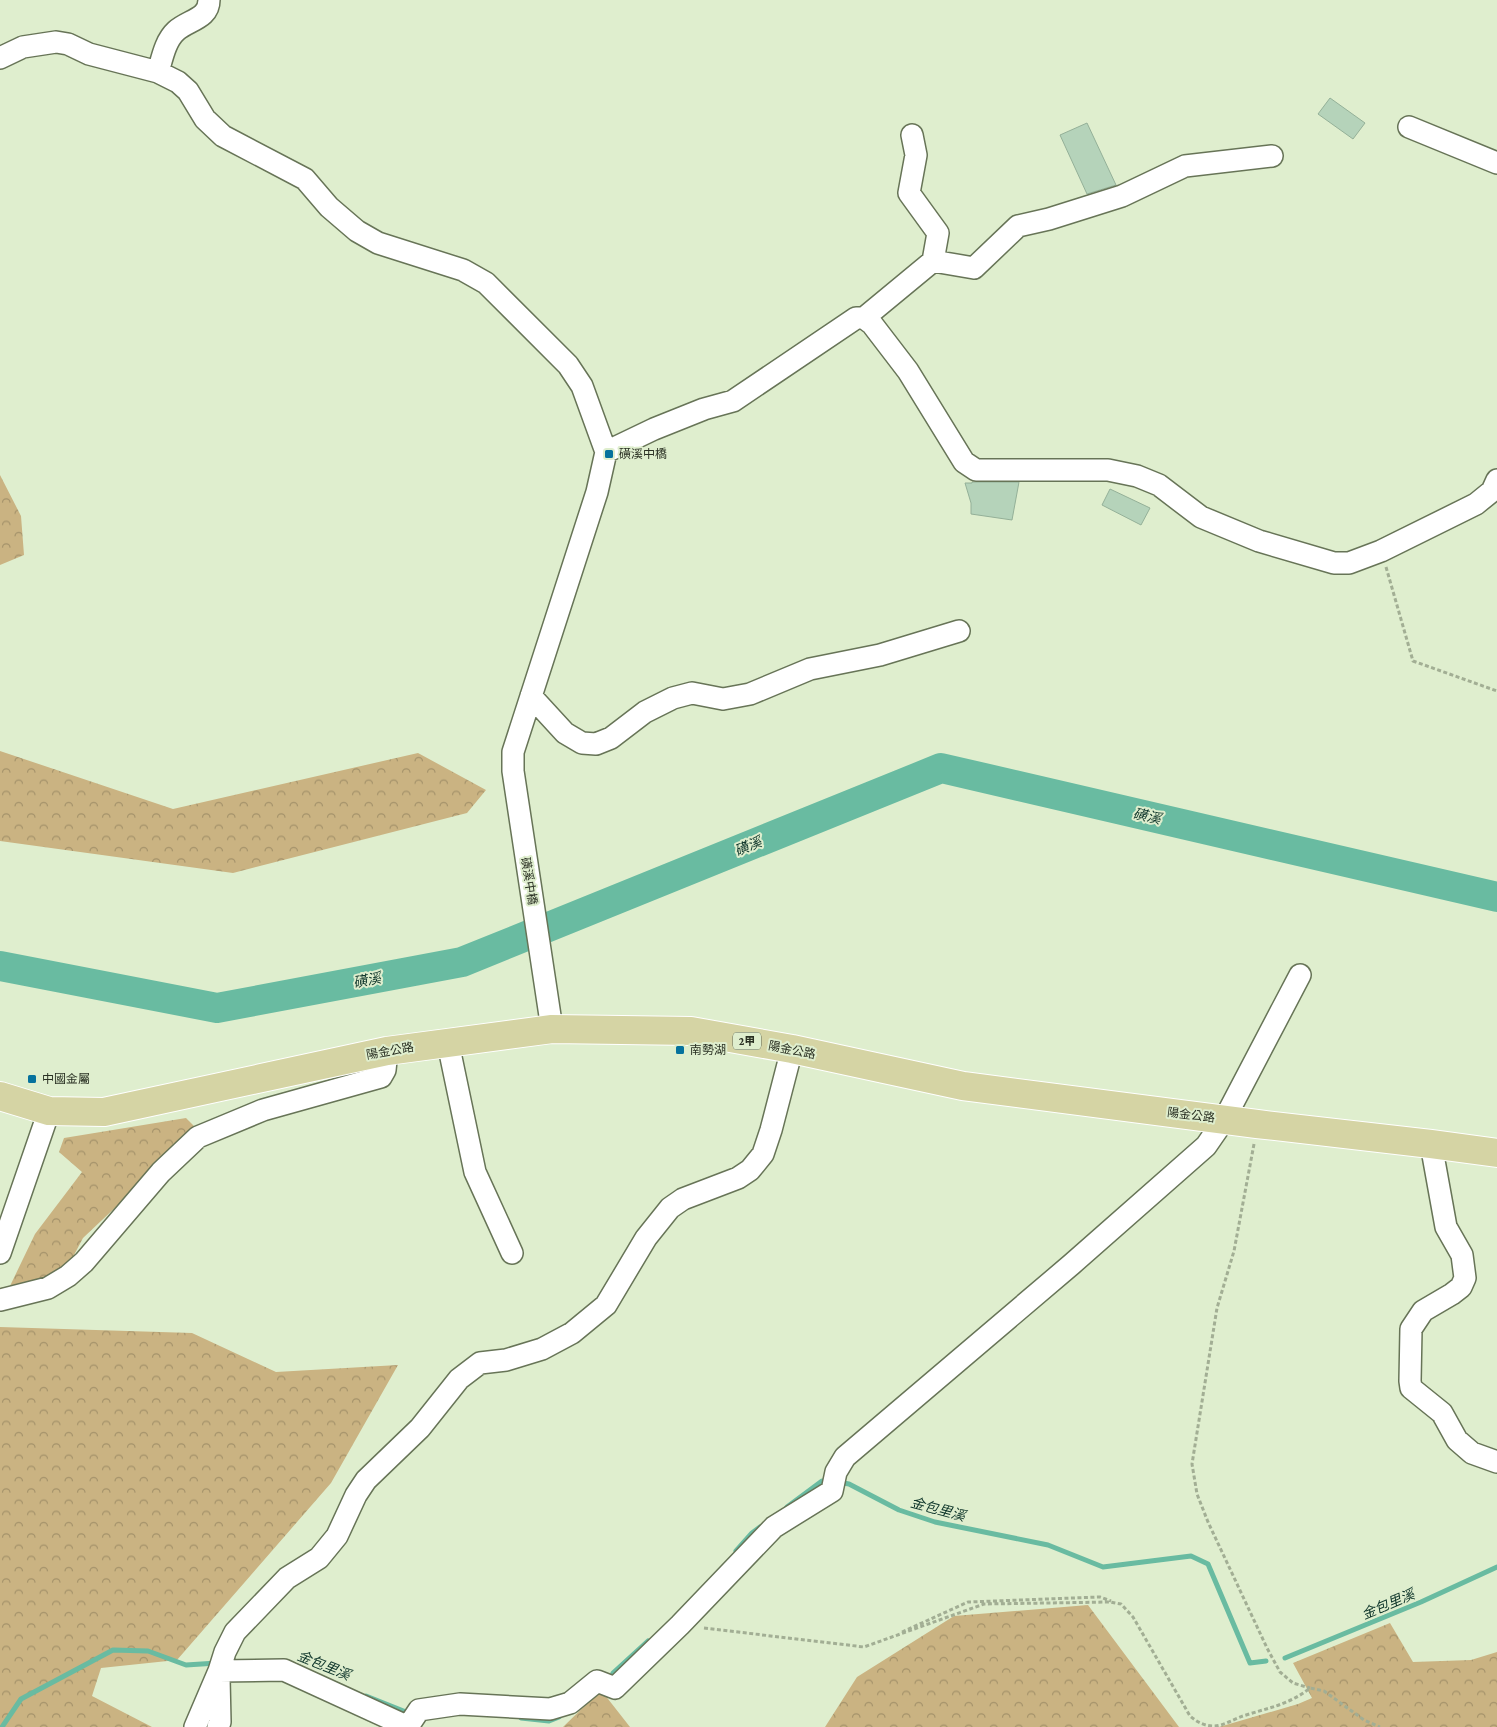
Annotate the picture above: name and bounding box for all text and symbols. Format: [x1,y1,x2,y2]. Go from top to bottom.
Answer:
place label: 磺溪中橋 [619,447,667,461]
marker: 磺溪中橋 [603,448,615,460]
water label: 磺溪 [1132,805,1164,827]
water label: 磺溪 [732,833,766,859]
street label: 磺溪中橋 [518,856,540,906]
water label: 磺溪 [352,969,384,991]
road number: 2甲 [733,1032,761,1050]
street label: 陽金公路 [767,1039,817,1061]
street label: 陽金公路 [365,1040,415,1062]
place label: 南勢湖 [690,1043,726,1057]
marker: 南勢湖 [674,1044,686,1056]
place label: 中國金屬 [42,1072,90,1086]
marker: 中國金屬 [26,1073,38,1085]
street label: 陽金公路 [1166,1105,1216,1125]
water label: 金包里溪 [909,1494,969,1524]
water label: 金包里溪 [1359,1585,1419,1622]
water label: 金包里溪 [295,1647,355,1684]

